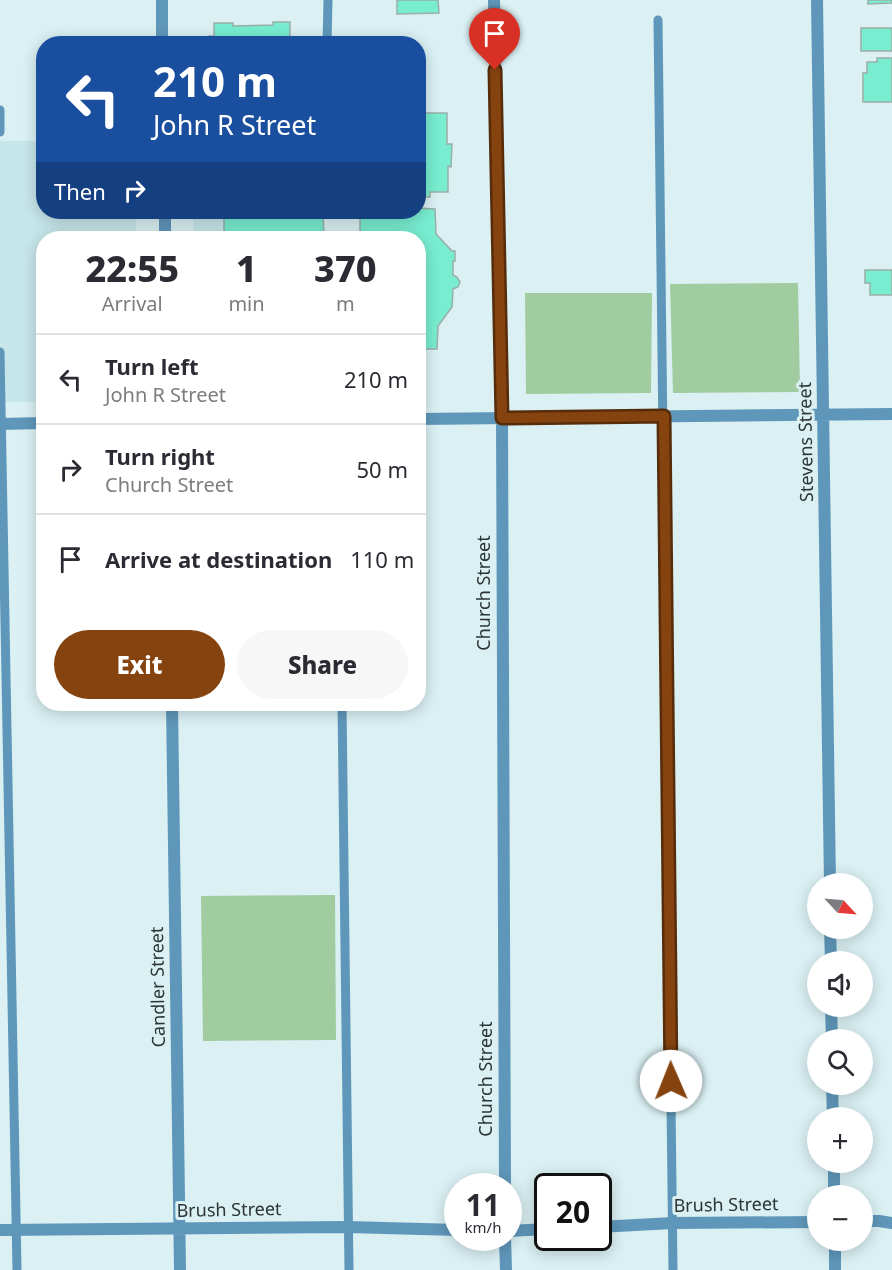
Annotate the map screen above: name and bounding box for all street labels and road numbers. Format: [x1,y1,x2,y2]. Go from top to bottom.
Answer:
street label: Stevens Street [792,381,818,502]
street label: Church Street [471,535,495,651]
street label: Candler Street [144,926,170,1048]
street label: Church Street [473,1021,497,1137]
street label: Brush Street [673,1191,779,1217]
street label: Brush Street [176,1196,282,1222]

